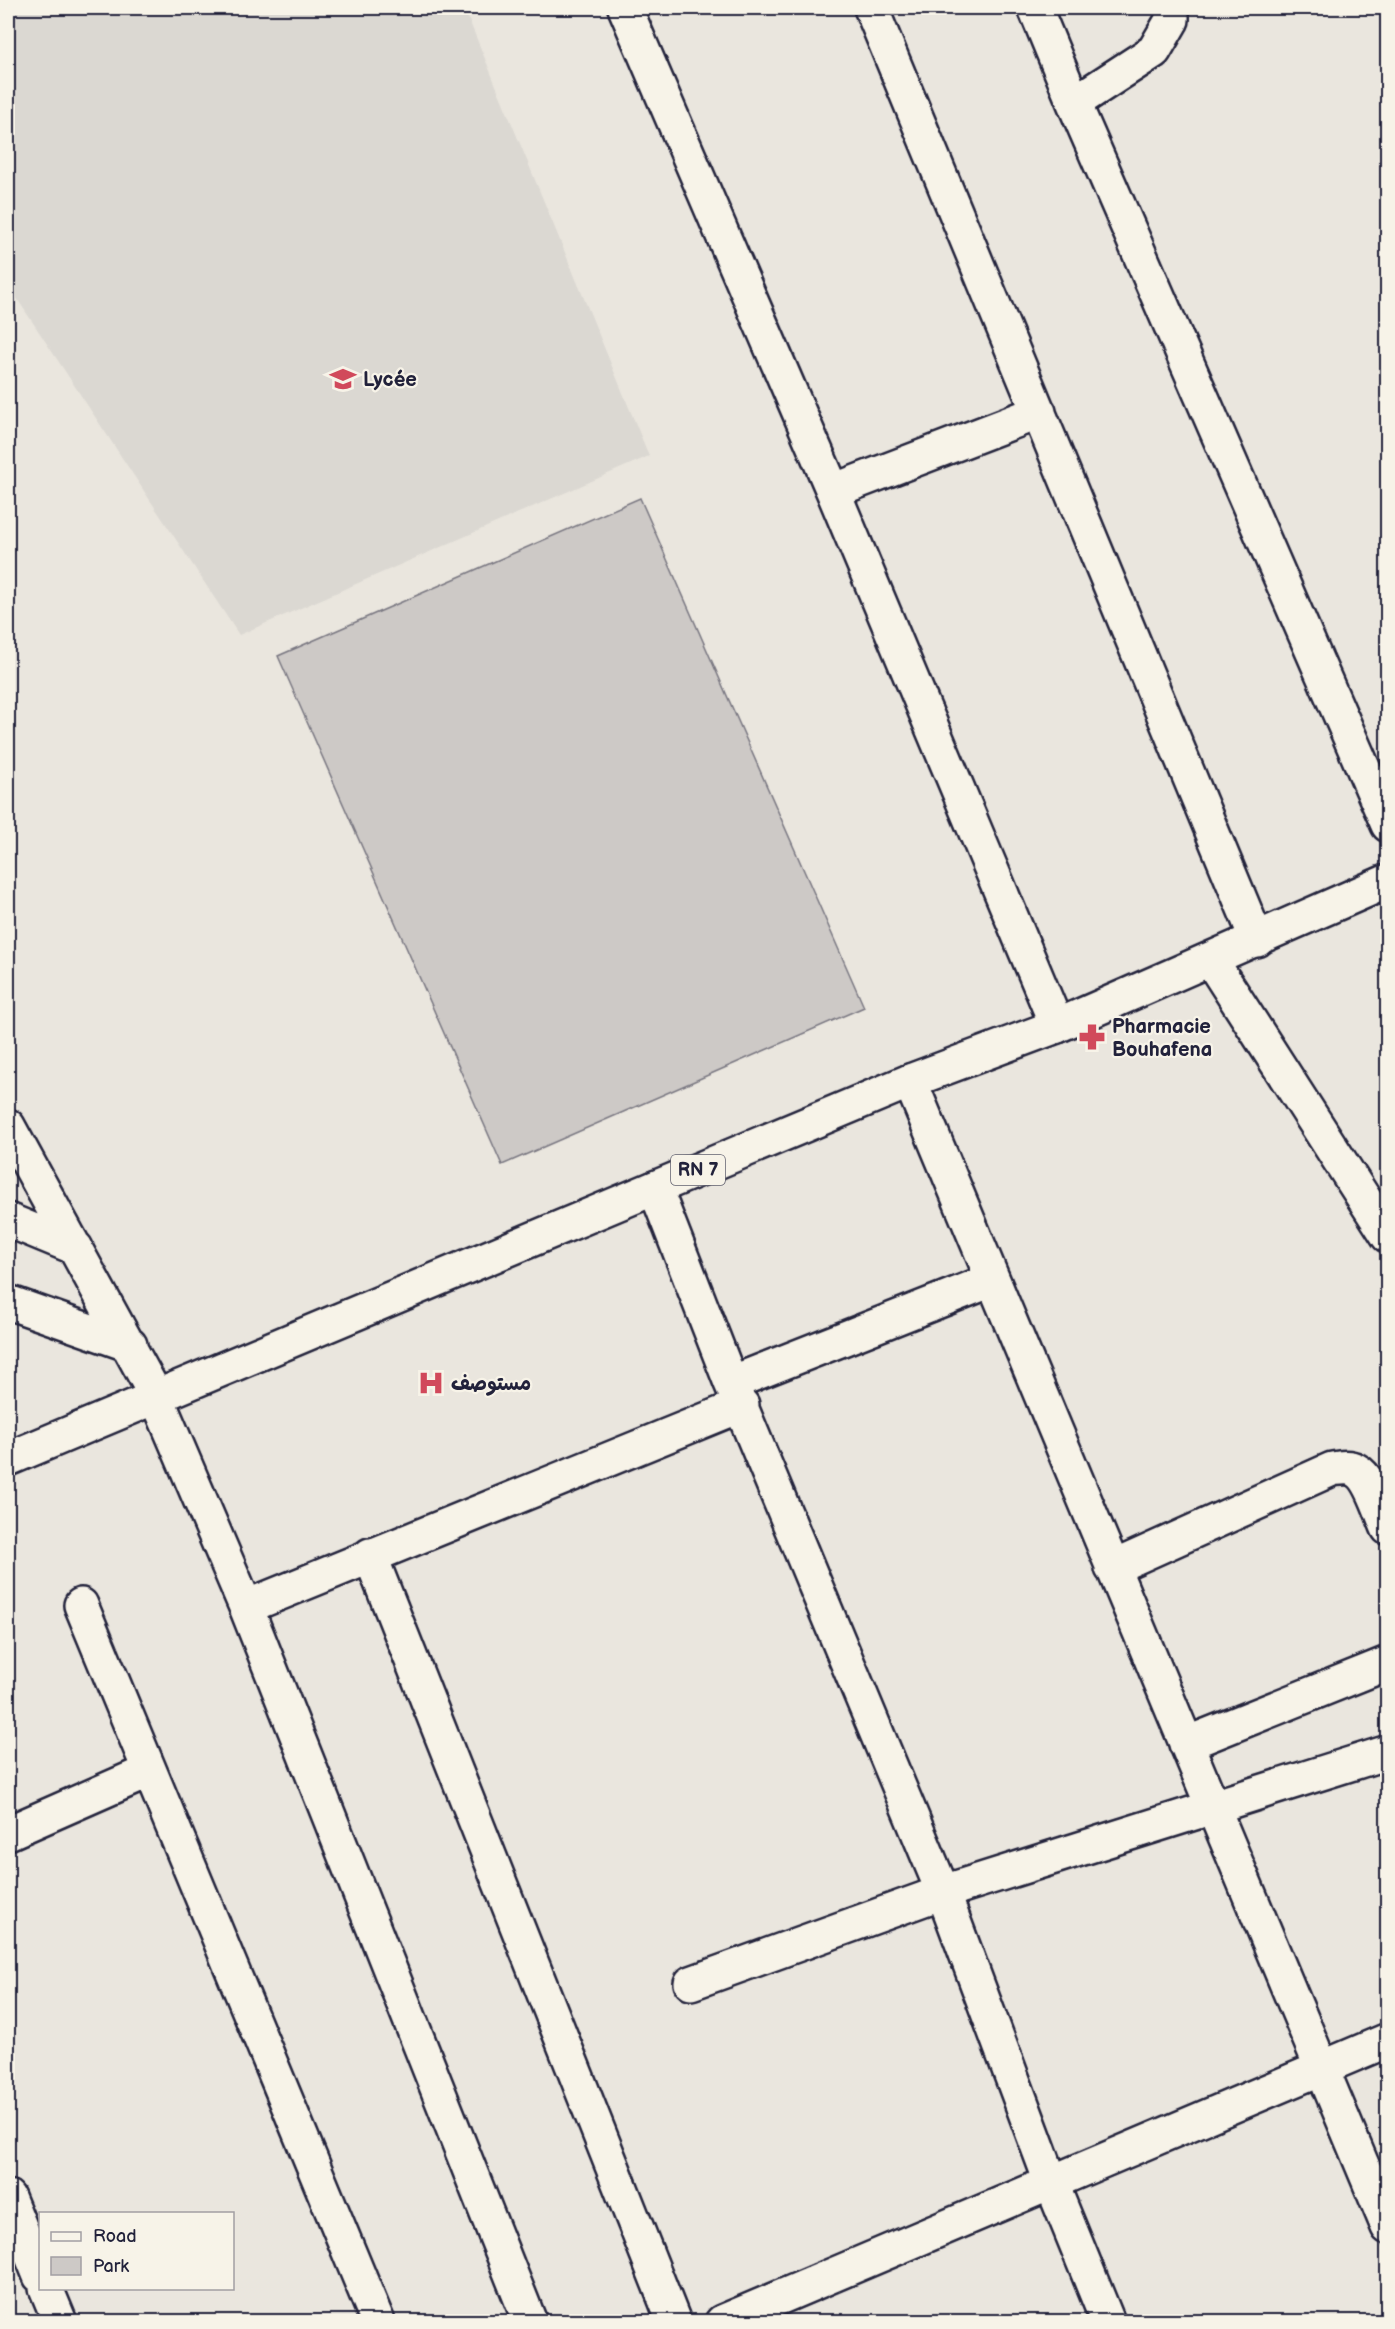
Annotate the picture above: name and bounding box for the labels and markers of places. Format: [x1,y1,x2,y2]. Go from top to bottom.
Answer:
school or university icon: Lycée [328,364,358,394]
place label: Lycée [363,368,417,392]
place label: Pharmacie Bouhafena [1112,1015,1212,1062]
pharmacy icon: Pharmacie Bouhafena [1077,1022,1107,1052]
hospital icon: مستوصف [416,1368,446,1398]
place label: مستوصف [451,1372,531,1396]

